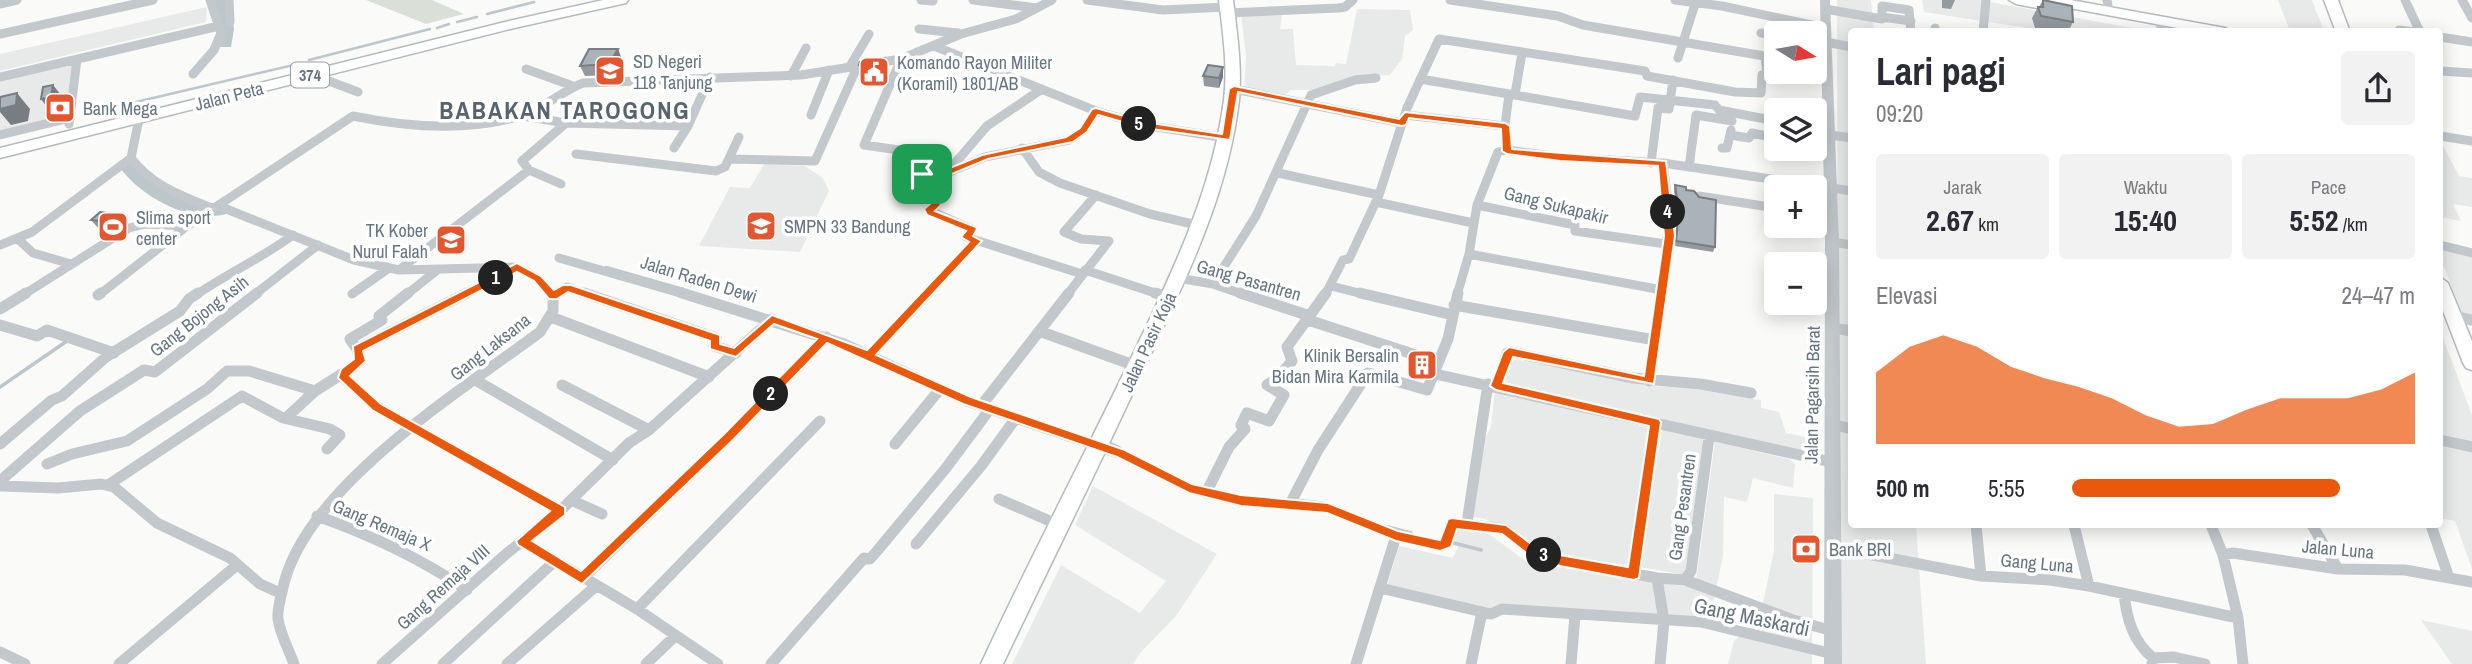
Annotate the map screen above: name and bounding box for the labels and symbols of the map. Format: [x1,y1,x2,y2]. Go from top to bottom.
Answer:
north arrow [1764,21,1827,84]
place label: SD Negeri 118 Tanjung [633,49,713,95]
place label: Komando Rayon Militer (Koramil) 1801/AB [897,50,1052,96]
school or university icon: SD Negeri 118 Tanjung [593,54,627,88]
public building icon: Komando Rayon Militer (Koramil) 1801/AB [857,55,891,89]
road number: 374 [291,62,329,88]
street label: Jalan Peta [192,75,266,117]
bank icon: Bank Mega [43,91,77,125]
district label: BABAKAN TAROGONG [439,94,691,126]
place label: Bank Mega [83,96,158,121]
pin: 5 [1122,106,1156,142]
pin [892,144,952,204]
street label: Gang Sukapakir [1501,180,1611,230]
pin: 4 [1650,194,1686,230]
place label: Slima sport center [136,205,211,251]
school or university icon: SMPN 33 Bandung [744,209,778,243]
sports icon: Slima sport center [96,210,130,244]
place label: SMPN 33 Bandung [784,214,911,239]
place label: TK Kober Nurul Falah [352,218,428,264]
school or university icon: TK Kober Nurul Falah [434,223,468,257]
street label: Jalan Raden Dewi [638,249,760,309]
street label: Gang Pasantren [1194,253,1304,307]
pin: 1 [478,260,514,296]
street label: Gang Bojong Asih [144,270,254,362]
street label: Jalan Pasir Koja [1114,288,1182,396]
street label: Gang Laksana [444,308,536,386]
street label: Jalan Pagarsih Barat [1798,326,1826,464]
place label: Klinik Bersalin Bidan Mira Karmila [1272,343,1399,389]
building icon: Klinik Bersalin Bidan Mira Karmila [1405,348,1439,382]
pin: 2 [754,376,788,412]
street label: Gang Pesantren [1662,452,1702,562]
street label: Gang Remaja X [329,493,435,557]
bank icon: Bank BRI [1789,532,1823,566]
street label: Jalan Luna [2301,533,2375,565]
place label: Bank BRI [1829,537,1891,562]
street label: Gang Remaja VIII [391,538,495,636]
pin: 3 [1526,538,1562,572]
street label: Gang Luna [2000,547,2074,579]
street label: Gang Maskardi [1691,591,1813,643]

